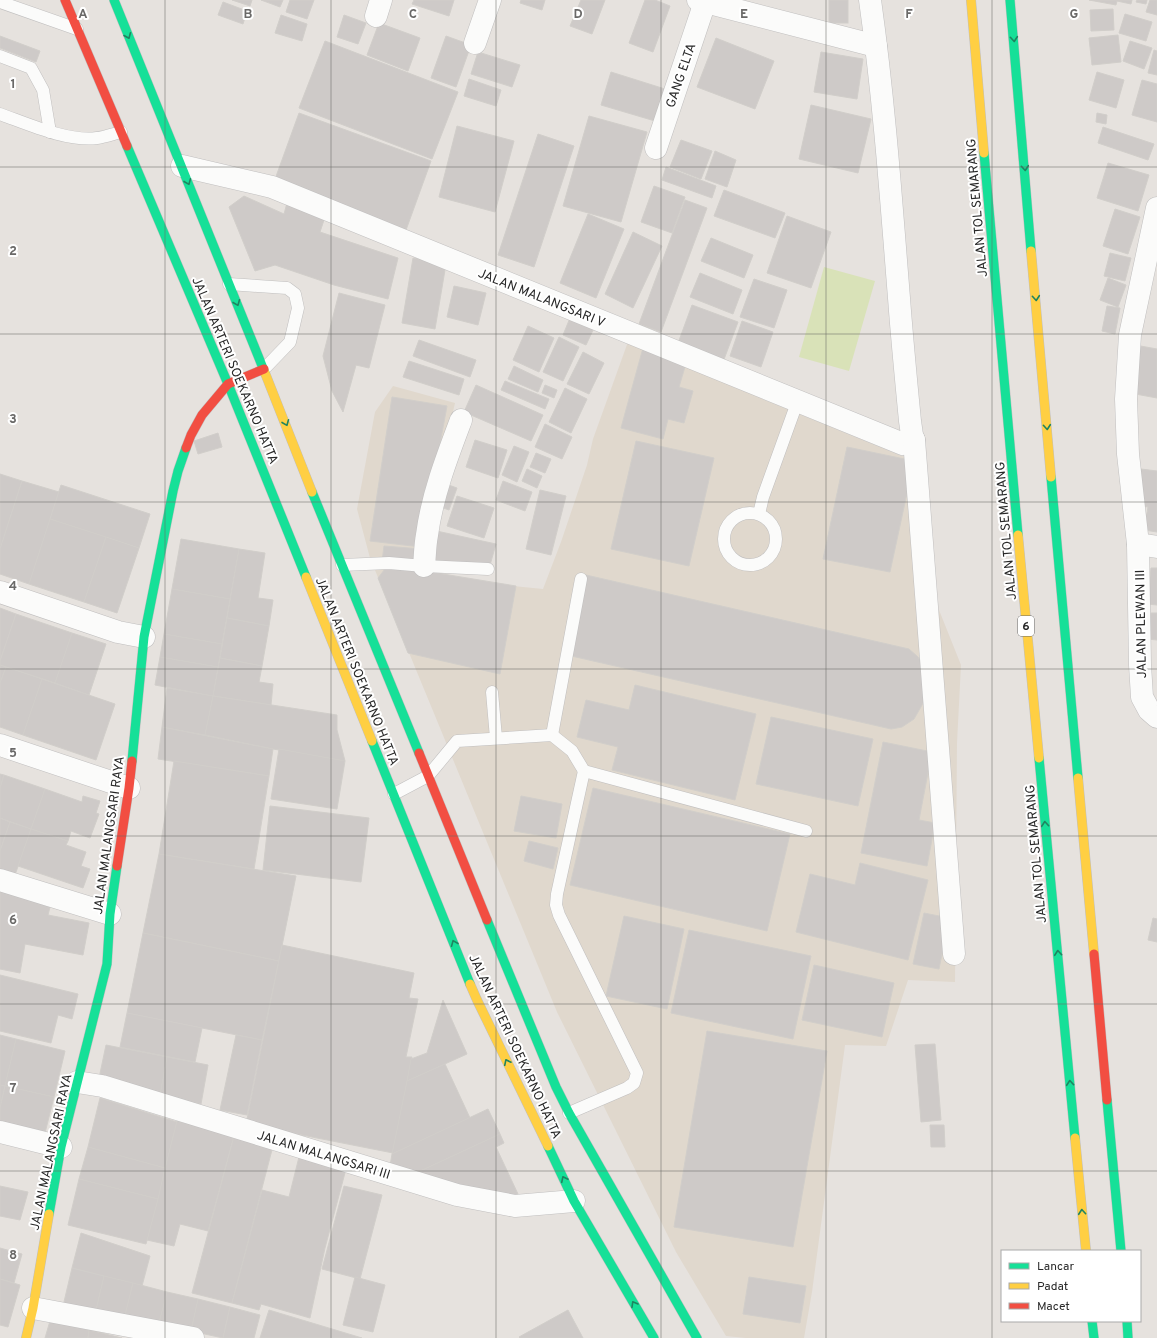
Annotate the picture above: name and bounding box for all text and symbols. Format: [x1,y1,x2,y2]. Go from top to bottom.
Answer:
text: A [78,7,88,23]
text: B [244,7,253,23]
text: C [409,7,417,23]
text: D [573,7,583,23]
text: E [740,7,748,23]
text: F [905,7,913,23]
text: G [1070,7,1079,23]
one-way arrow [123,33,131,40]
one-way arrow [1009,36,1018,42]
street label: GANG ELTA [663,41,700,110]
text: 1 [10,77,16,93]
street label: JALAN TOL SEMARANG [964,138,992,278]
one-way arrow [1020,165,1029,171]
one-way arrow [184,179,192,186]
text: 2 [9,244,17,260]
street label: JALAN MALANGSARI V [475,266,607,332]
street label: JALAN ARTERI SOEKARNO HATTA [187,275,281,467]
one-way arrow [1031,295,1040,301]
one-way arrow [232,299,240,306]
text: 3 [9,412,17,428]
one-way arrow [281,420,289,427]
one-way arrow [1042,424,1051,430]
street label: JALAN TOL SEMARANG [993,461,1021,601]
street label: JALAN PLEWAN III [1133,569,1151,678]
street label: JALAN ARTERI SOEKARNO HATTA [311,575,401,768]
text: 4 [9,579,17,595]
road number: 6 [1018,616,1034,636]
text: 5 [9,746,17,762]
street label: JALAN MALANGSARI RAYA [91,755,129,915]
street label: JALAN TOL SEMARANG [1023,784,1051,924]
one-way arrow [1041,821,1050,827]
text: 6 [9,913,17,929]
one-way arrow [451,940,459,947]
one-way arrow [1053,950,1062,956]
street label: JALAN ARTERI SOEKARNO HATTA [464,952,564,1142]
one-way arrow [504,1059,512,1066]
street label: JALAN MALANGSARI RAYA [28,1073,76,1232]
one-way arrow [1066,1080,1075,1086]
text: 7 [10,1081,17,1097]
street label: JALAN MALANGSARI III [255,1128,392,1184]
one-way arrow [561,1176,569,1183]
one-way arrow [1078,1209,1087,1215]
text: 8 [9,1248,17,1264]
legend [1001,1250,1141,1322]
text: Lancar [1037,1259,1074,1275]
text: Padat [1037,1279,1068,1295]
text: Macet [1037,1299,1070,1315]
one-way arrow [632,1301,639,1308]

